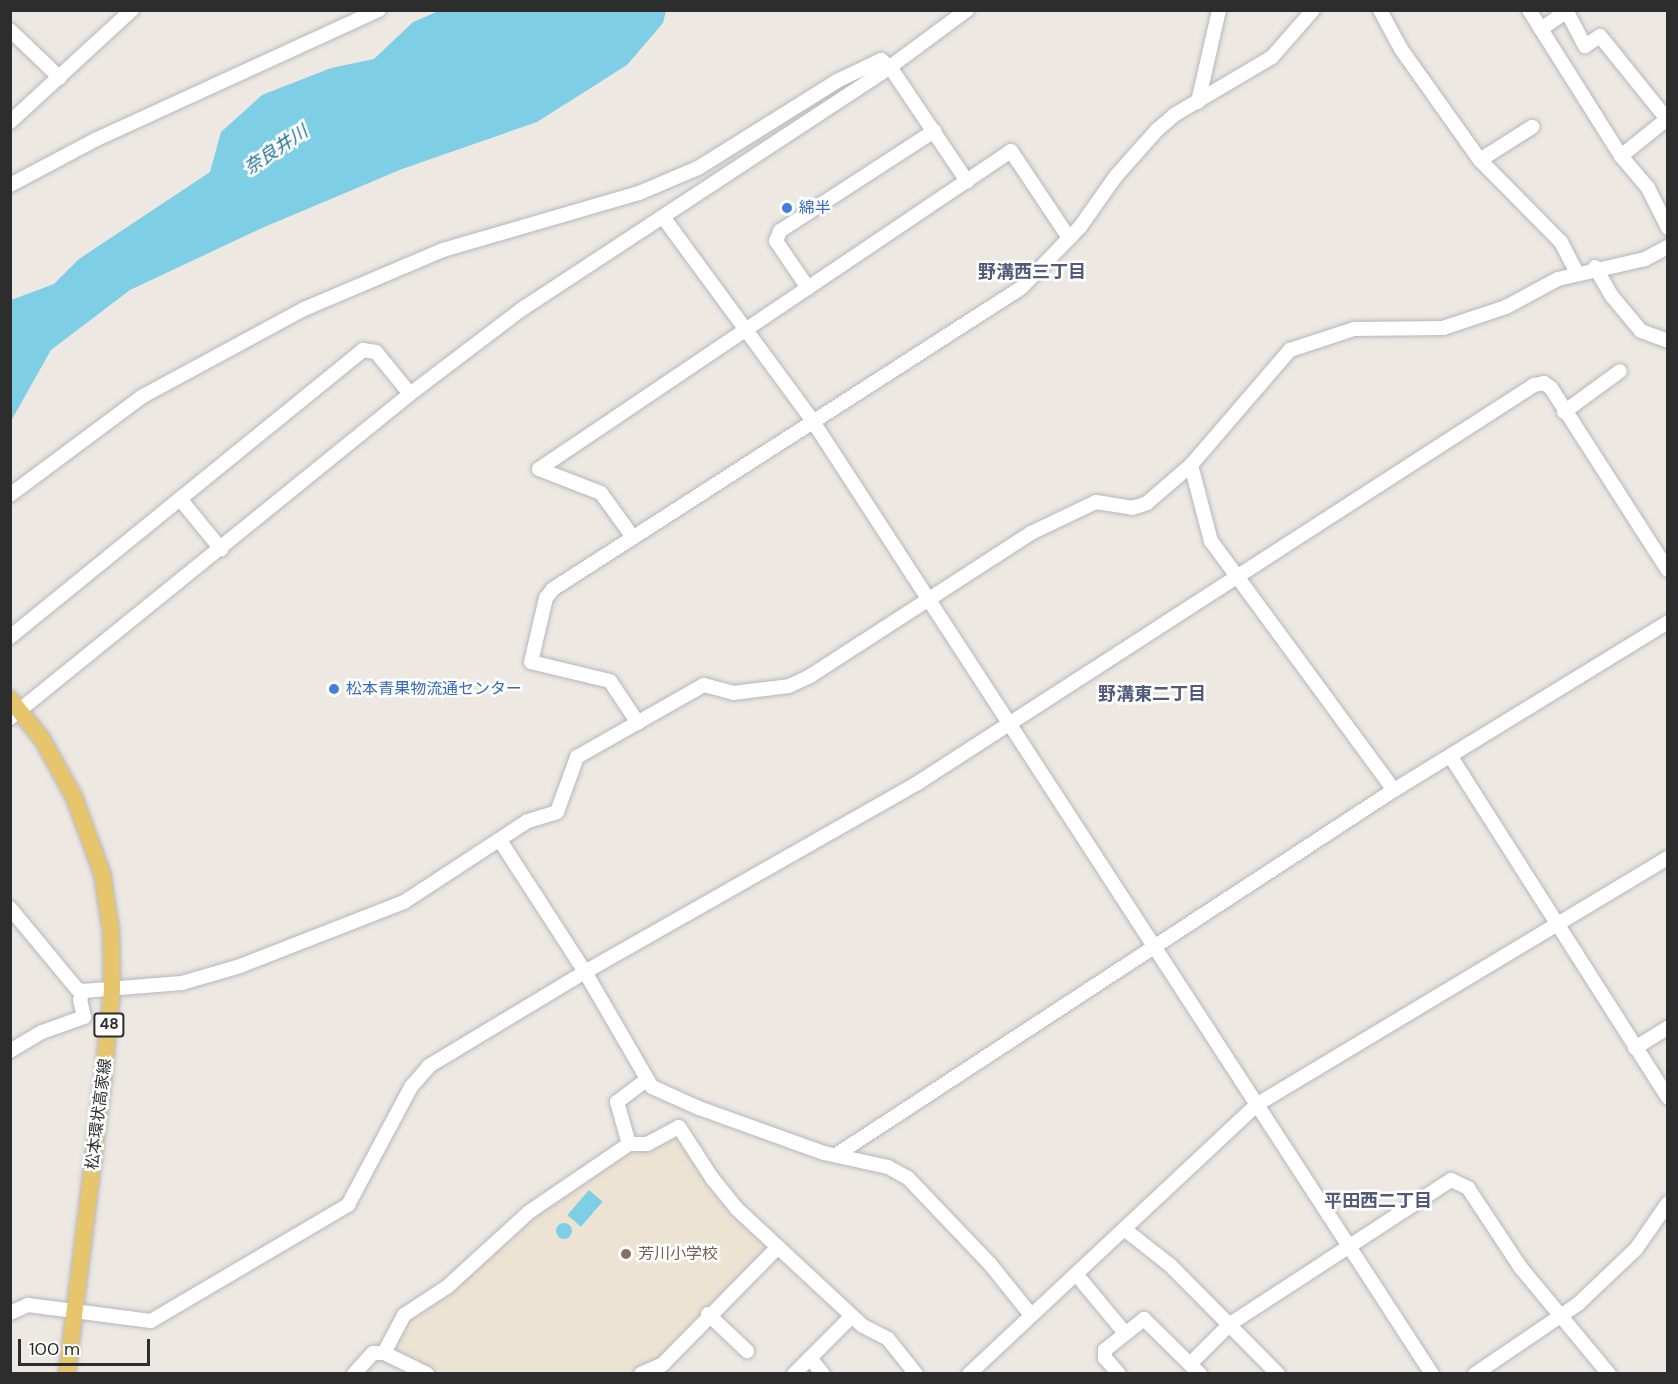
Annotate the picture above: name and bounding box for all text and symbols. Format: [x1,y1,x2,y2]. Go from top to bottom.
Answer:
water label: 奈良井川 [240,121,312,179]
place label: 綿半 [799,198,831,218]
marker: 綿半 [780,201,794,215]
district label: 野溝西三丁目 [978,261,1086,283]
place label: 松本青果物流通センター [346,679,522,699]
marker: 松本青果物流通センター [327,682,341,696]
district label: 野溝東二丁目 [1098,683,1206,705]
road number: 48 [92,1013,126,1037]
street label: 松本環状高家線 [83,1057,115,1171]
district label: 平田西二丁目 [1324,1190,1432,1212]
place label: 芳川小学校 [638,1244,718,1264]
marker: 芳川小学校 [619,1247,633,1261]
scale bar [21,1327,153,1365]
text: 100 m [29,1337,80,1361]

